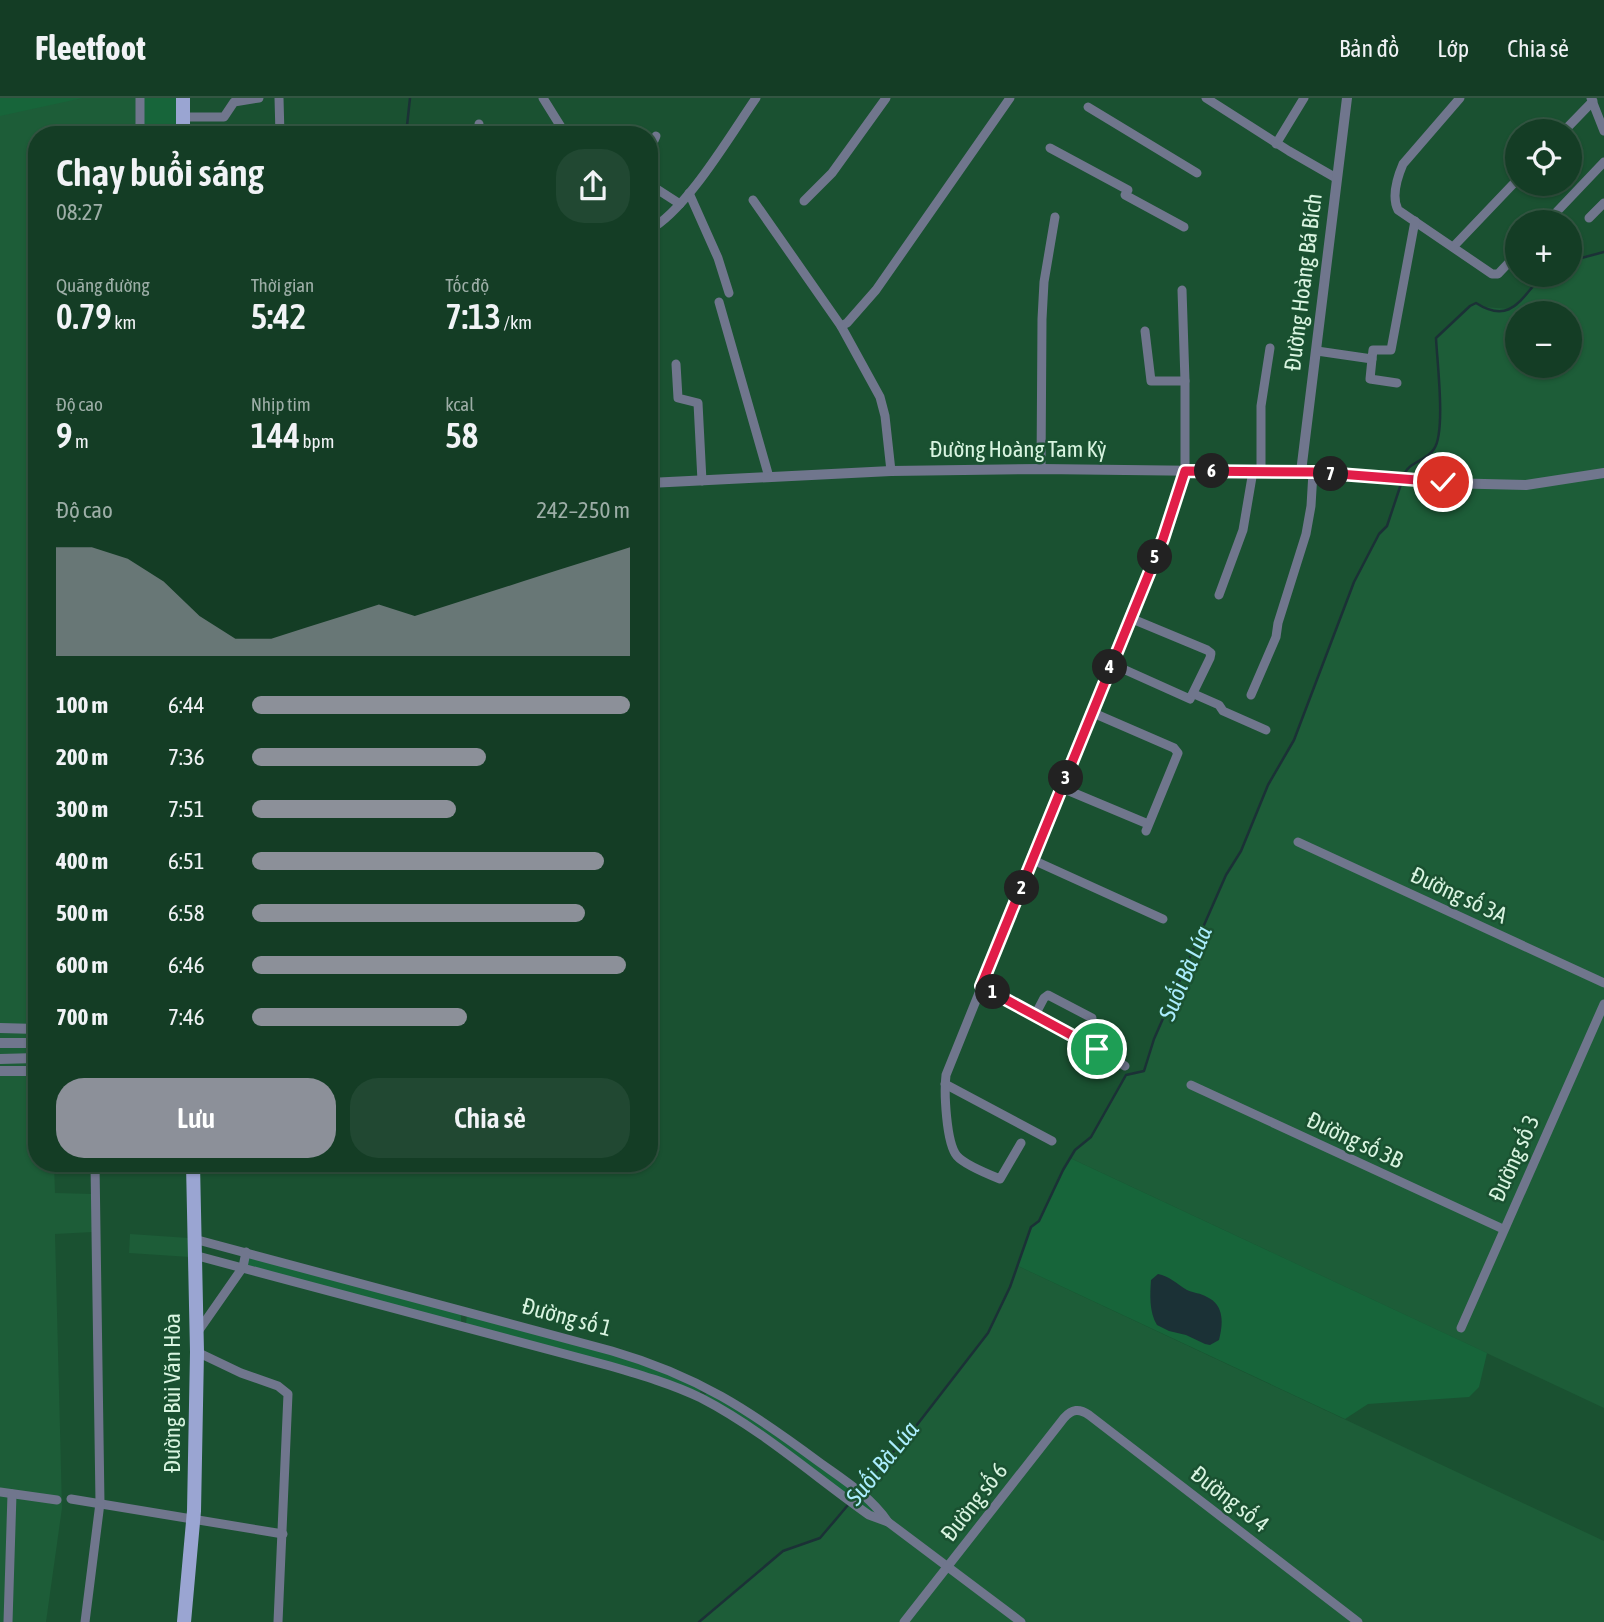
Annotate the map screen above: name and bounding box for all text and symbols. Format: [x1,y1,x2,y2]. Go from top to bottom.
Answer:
text: Fleetfoot [35,29,146,67]
text: Bản đồ [1339,35,1399,62]
text: Lớp [1437,35,1469,62]
text: Chia sẻ [1507,35,1569,62]
map controls [1505,119,1582,378]
button: locate [1505,119,1582,196]
button: share [556,149,630,223]
text: Chạy buổi sáng [56,151,264,194]
street label: Đường Hoàng Bá Bích [1279,192,1327,372]
text: 08:27 [56,199,103,225]
button: + [1505,210,1582,287]
text: Quãng đường [56,274,150,296]
text: Thời gian [251,274,314,296]
text: Tốc độ [445,274,489,296]
text: 0.79 [56,296,112,336]
text: 5:42 [251,296,306,336]
text: 7:13 [445,296,501,336]
button: − [1505,301,1582,378]
text: km [112,311,136,333]
text: /km [501,311,532,333]
text: Độ cao [56,393,103,415]
text: Nhịp tim [251,393,311,415]
text: kcal [445,393,474,415]
text: 9 [56,415,72,455]
text: 144 [251,415,300,455]
text: 58 [445,415,478,455]
text: m [72,430,89,452]
text: bpm [300,430,334,452]
street label: Đường Hoàng Tam Kỳ [929,436,1107,462]
pin [1413,452,1473,512]
pin: 6 [1194,454,1230,488]
pin: 7 [1314,456,1348,492]
text: 6 [1207,459,1216,481]
text: 7 [1326,462,1335,484]
icon: check [1424,463,1462,501]
text: Độ cao [56,497,113,523]
text: 242–250 m [536,497,630,523]
pin: 5 [1138,540,1172,574]
text: 5 [1150,545,1159,567]
pin: 4 [1092,650,1128,684]
text: 4 [1105,655,1114,677]
text: 100 m [56,692,108,718]
text: 6:44 [168,692,205,718]
text: 200 m [56,744,108,770]
text: 7:36 [168,744,205,770]
pin: 3 [1048,760,1084,796]
text: 3 [1061,766,1070,788]
text: 300 m [56,796,108,822]
text: 7:51 [168,796,205,822]
text: 400 m [56,848,108,874]
text: 6:51 [168,848,205,874]
street label: Đường số 3A [1407,861,1512,929]
pin: 2 [1004,870,1040,906]
text: 2 [1017,876,1026,898]
text: 500 m [56,900,108,926]
text: 6:58 [168,900,205,926]
water label: Suối Bà Lúa [1153,922,1217,1025]
text: 600 m [56,952,108,978]
text: 6:46 [168,952,205,978]
pin: 1 [976,974,1010,1010]
text: 1 [988,980,997,1002]
text: 700 m [56,1004,108,1030]
text: 7:46 [168,1004,205,1030]
pin [1067,1019,1127,1079]
icon: arrive [1078,1030,1116,1068]
button: Lưu [56,1078,336,1158]
button: Chia sẻ [350,1078,630,1158]
street label: Đường số 3B [1303,1106,1407,1174]
street label: Đường số 3 [1483,1111,1545,1205]
street label: Đường số 1 [519,1293,615,1341]
street label: Đường Bùi Văn Hòa [159,1313,185,1473]
water label: Suối Bà Lúa [840,1416,924,1511]
street label: Đường số 6 [935,1458,1013,1546]
street label: Đường số 4 [1186,1460,1274,1538]

